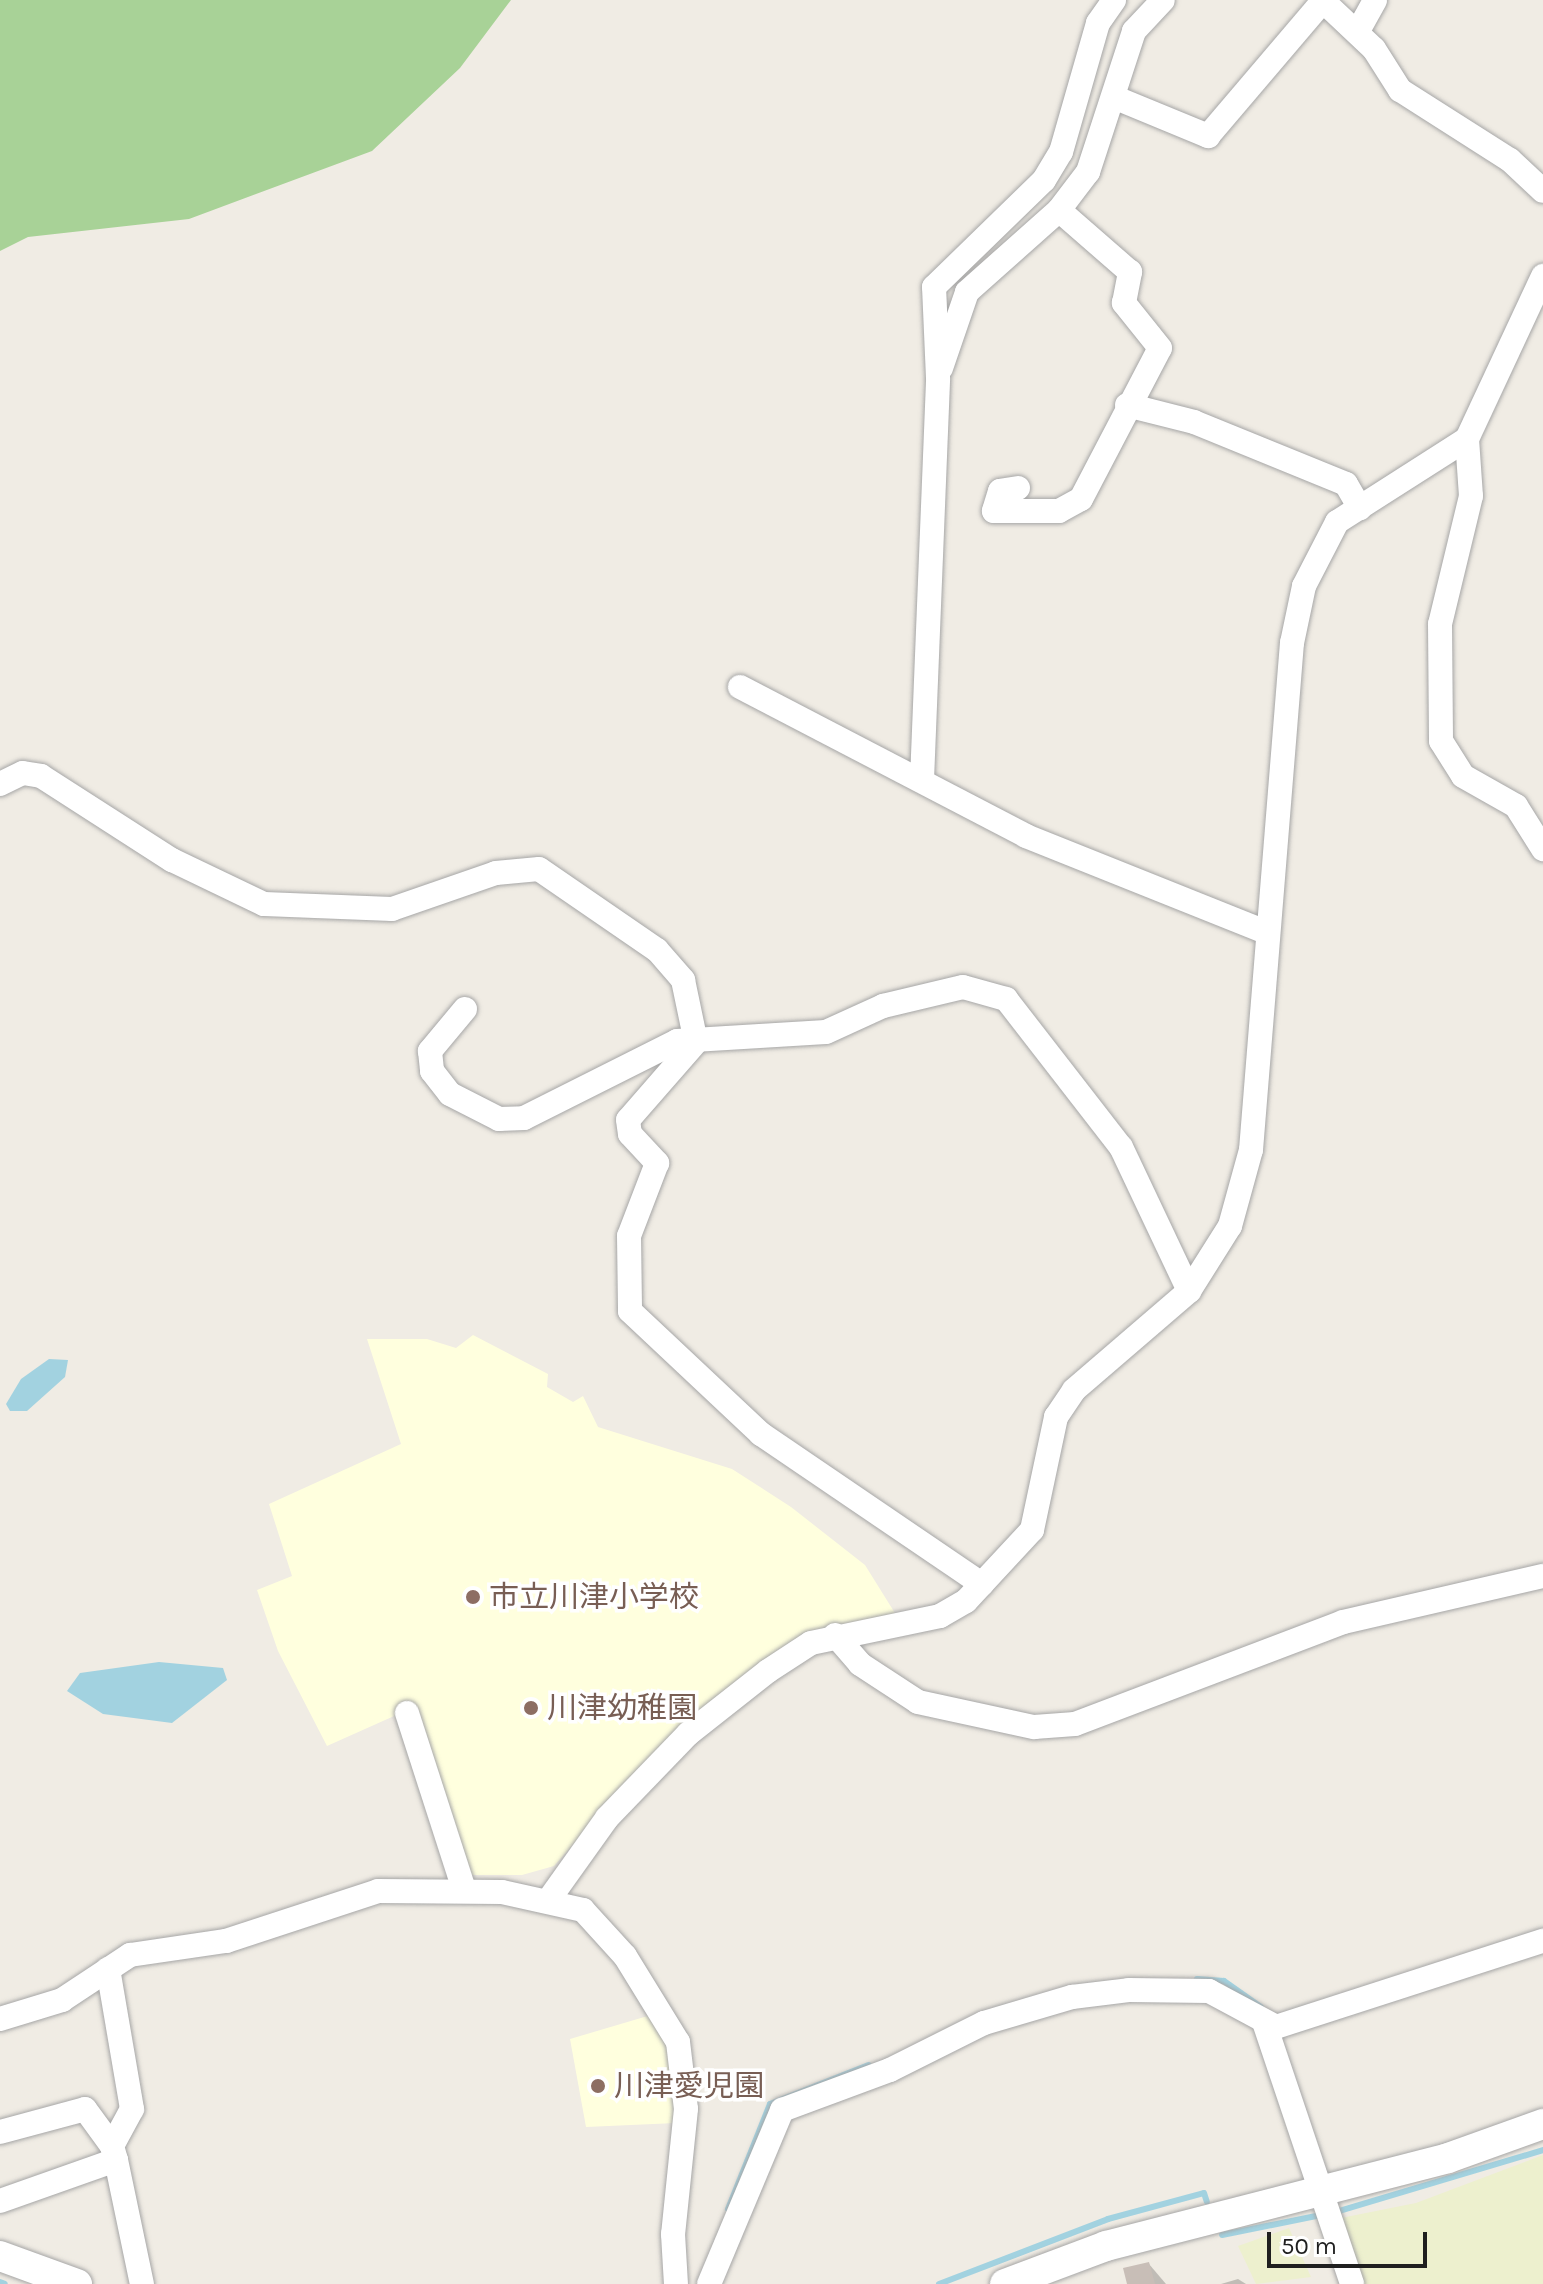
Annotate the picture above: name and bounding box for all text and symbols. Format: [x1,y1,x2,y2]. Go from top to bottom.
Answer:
place label: 市立川津小学校 [489,1579,699,1615]
marker: 市立川津小学校 [464,1588,482,1606]
place label: 川津幼稚園 [547,1690,697,1726]
marker: 川津幼稚園 [522,1699,540,1717]
place label: 川津愛児園 [614,2068,764,2104]
marker: 川津愛児園 [589,2077,607,2095]
scale bar [1271,2216,1431,2266]
text: 50 m [1281,2232,1337,2260]

